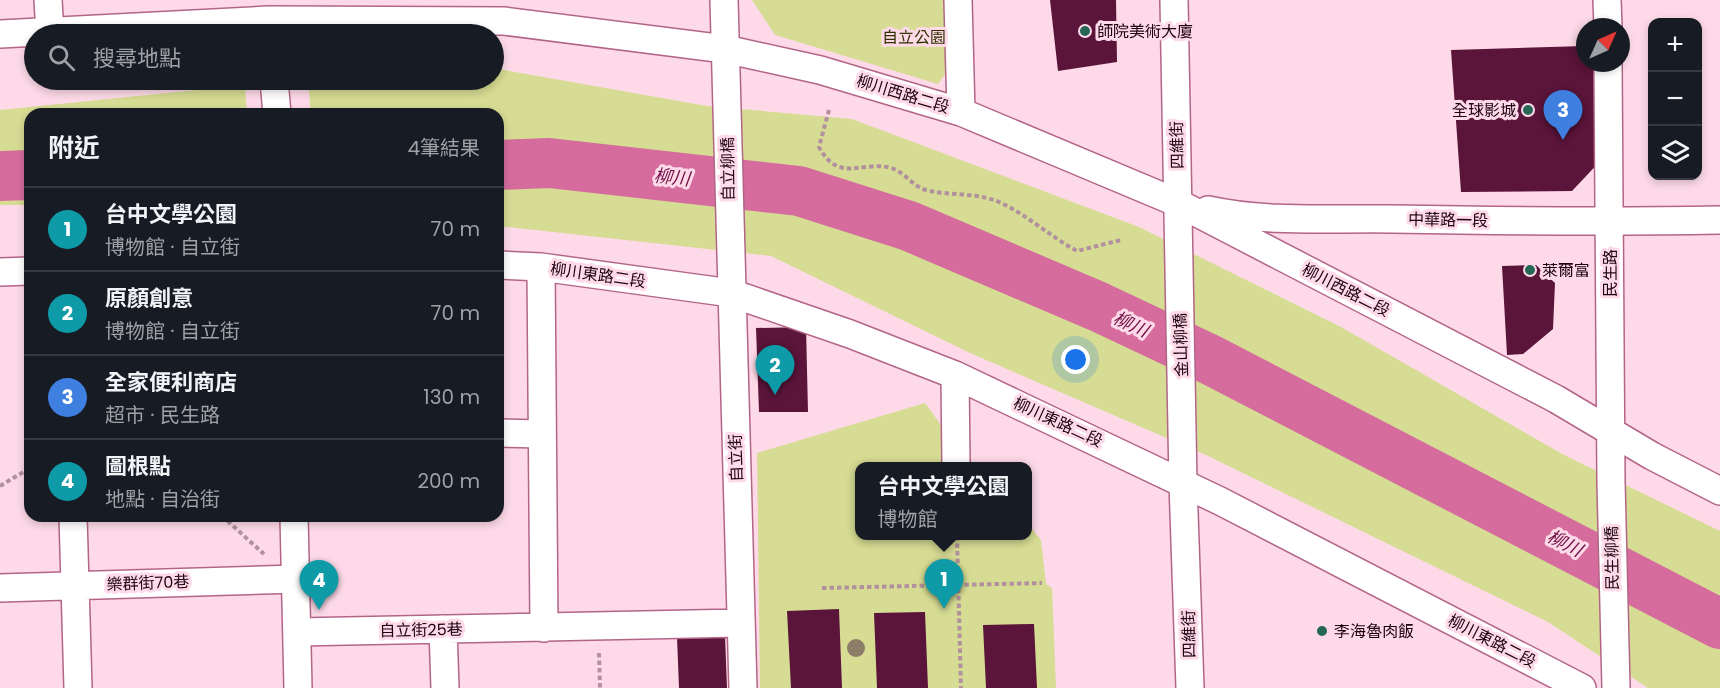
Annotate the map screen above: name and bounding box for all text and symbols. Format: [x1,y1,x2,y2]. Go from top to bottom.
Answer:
north arrow [1576,18,1630,72]
map controls [1648,18,1702,180]
button: + [1648,18,1702,72]
place label: 師院美術大廈 [1097,20,1193,43]
search box [24,24,504,90]
marker: 師院美術大廈 [1078,24,1092,38]
park label: 自立公園 [882,26,946,49]
icon: search [45,41,78,74]
text: 搜尋地點 [93,43,181,74]
street label: 柳川西路二段 [854,69,952,119]
button: − [1648,72,1702,126]
pin: 3 [1544,90,1582,140]
place label: 全球影城 [1452,99,1516,122]
marker: 全球影城 [1521,103,1535,117]
street label: 四維街 [1165,121,1189,169]
button: layers [1648,126,1702,180]
text: 附近 [48,130,100,166]
text: 4筆結果 [407,134,480,162]
street label: 自立柳橋 [716,137,740,201]
water label: 柳川 [653,163,693,192]
text: 台中文學公園 [105,199,237,230]
street label: 中華路一段 [1408,208,1488,232]
text: 1 [64,215,71,243]
text: 70 m [431,215,480,243]
text: 博物館 · 自立街 [105,233,240,261]
street label: 民生路 [1599,249,1622,297]
street label: 柳川東路二段 [549,257,647,293]
street label: 柳川西路二段 [1298,258,1394,322]
place label: 萊爾富 [1542,259,1590,282]
marker: 萊爾富 [1523,263,1537,277]
text: 原顏創意 [105,283,193,314]
text: 2 [62,299,73,327]
text: 70 m [431,299,480,327]
water label: 柳川 [1109,305,1154,344]
street label: 金山柳橋 [1168,313,1194,377]
text: 博物館 · 自立街 [105,317,240,345]
your location [1061,345,1090,374]
pin: 2 [756,346,794,395]
text: 全家便利商店 [105,367,237,398]
text: 3 [61,383,74,411]
text: 130 m [423,383,480,411]
street label: 柳川東路二段 [1010,391,1106,453]
text: 超市 · 民生路 [105,401,220,429]
street label: 自立街 [724,434,748,482]
text: 圖根點 [105,451,171,482]
popup [855,462,1032,540]
text: 4 [61,467,74,495]
text: 200 m [417,467,480,495]
text: 台中文學公園 [877,471,1010,502]
text: 地點 · 自治街 [105,485,220,513]
text: 博物館 [877,505,937,533]
water label: 柳川 [1543,524,1588,563]
street label: 民生柳橋 [1600,526,1624,590]
pin: 4 [300,560,338,610]
pin: 1 [924,560,964,609]
street label: 樂群街70巷 [106,570,190,596]
street label: 柳川東路二段 [1444,609,1540,673]
street label: 四維街 [1177,610,1201,658]
street label: 自立街25巷 [379,618,463,642]
place label: 李海魯肉飯 [1334,620,1414,643]
marker: 李海魯肉飯 [1315,624,1329,638]

